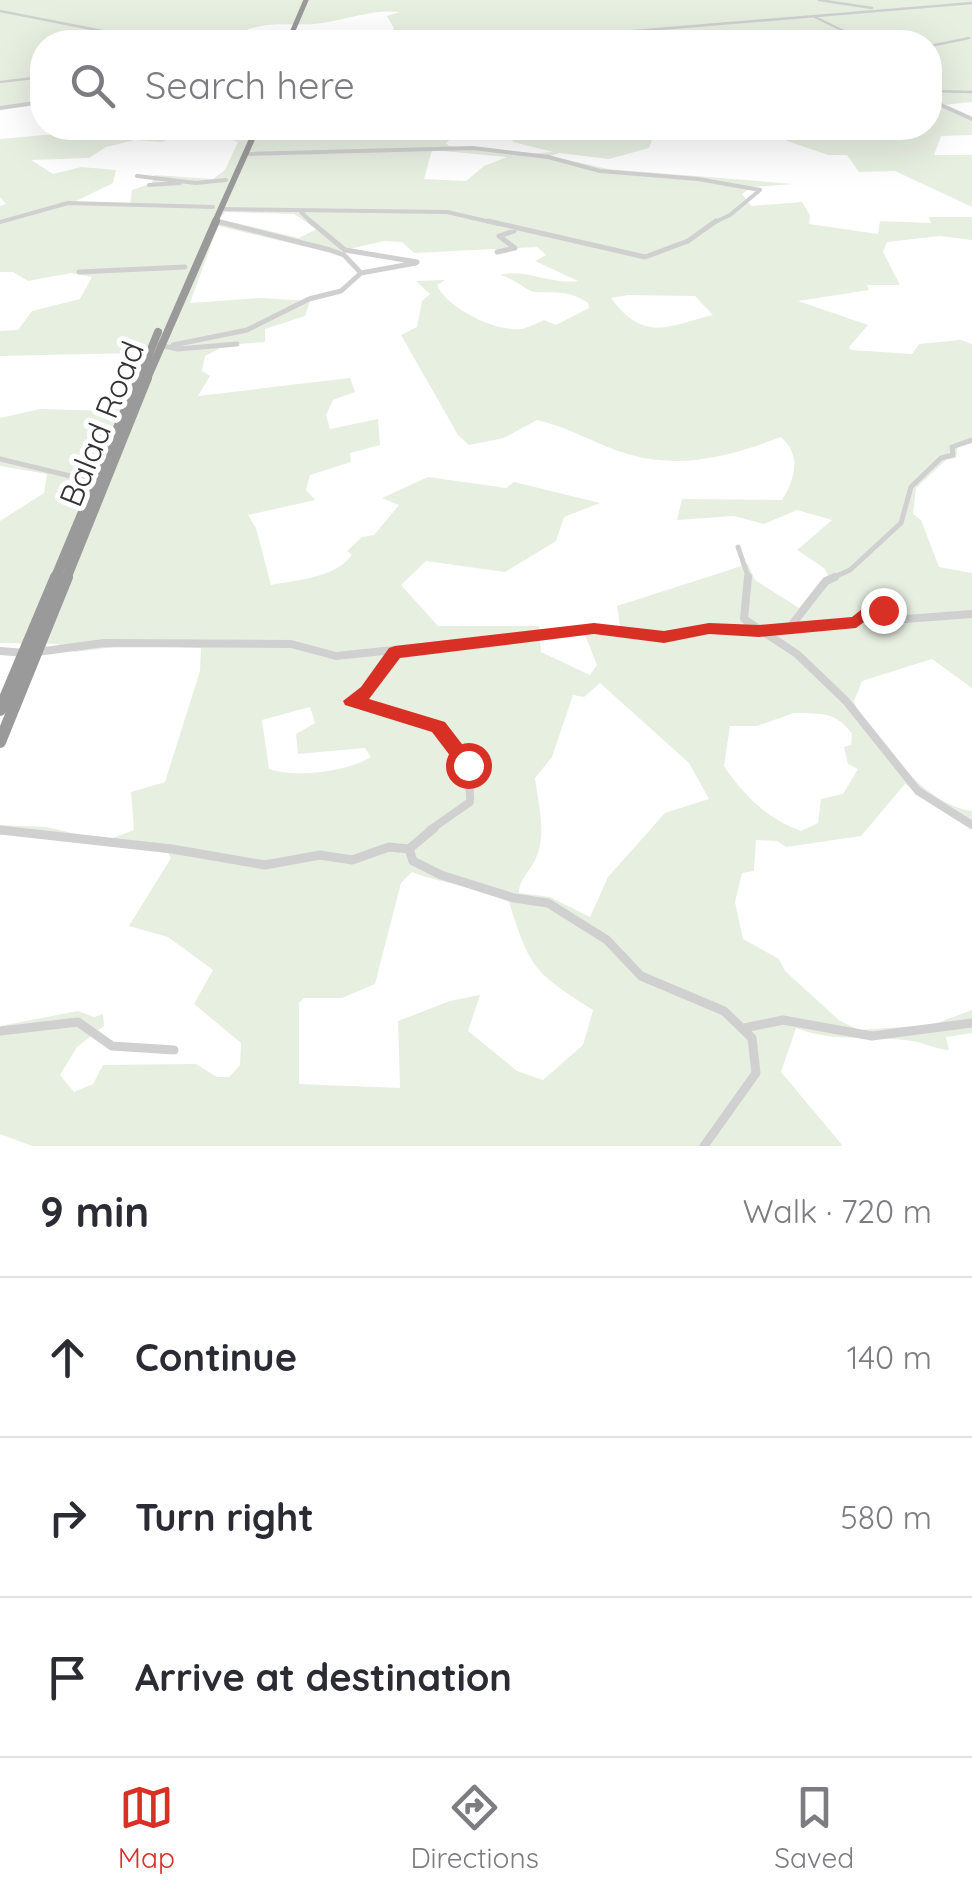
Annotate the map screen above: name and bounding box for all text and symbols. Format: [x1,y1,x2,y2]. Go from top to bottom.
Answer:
search box [30,30,942,140]
icon: search [65,58,120,113]
text: Search here [145,61,355,109]
street label: Balad Road [50,335,152,512]
route end [861,588,907,634]
route start [446,743,492,789]
text: 9 min [40,1185,149,1238]
text: Walk · 720 m [743,1191,932,1231]
icon: ahead [40,1330,95,1385]
text: Continue [135,1333,297,1381]
text: 140 m [847,1337,932,1377]
icon: right [40,1490,95,1545]
text: Turn right [135,1493,314,1541]
text: 580 m [840,1497,932,1537]
icon: arrive [40,1650,95,1705]
text: Arrive at destination [135,1653,512,1701]
tab: Map [118,1780,175,1875]
tab: Directions [410,1780,539,1875]
tab: Saved [774,1780,854,1875]

